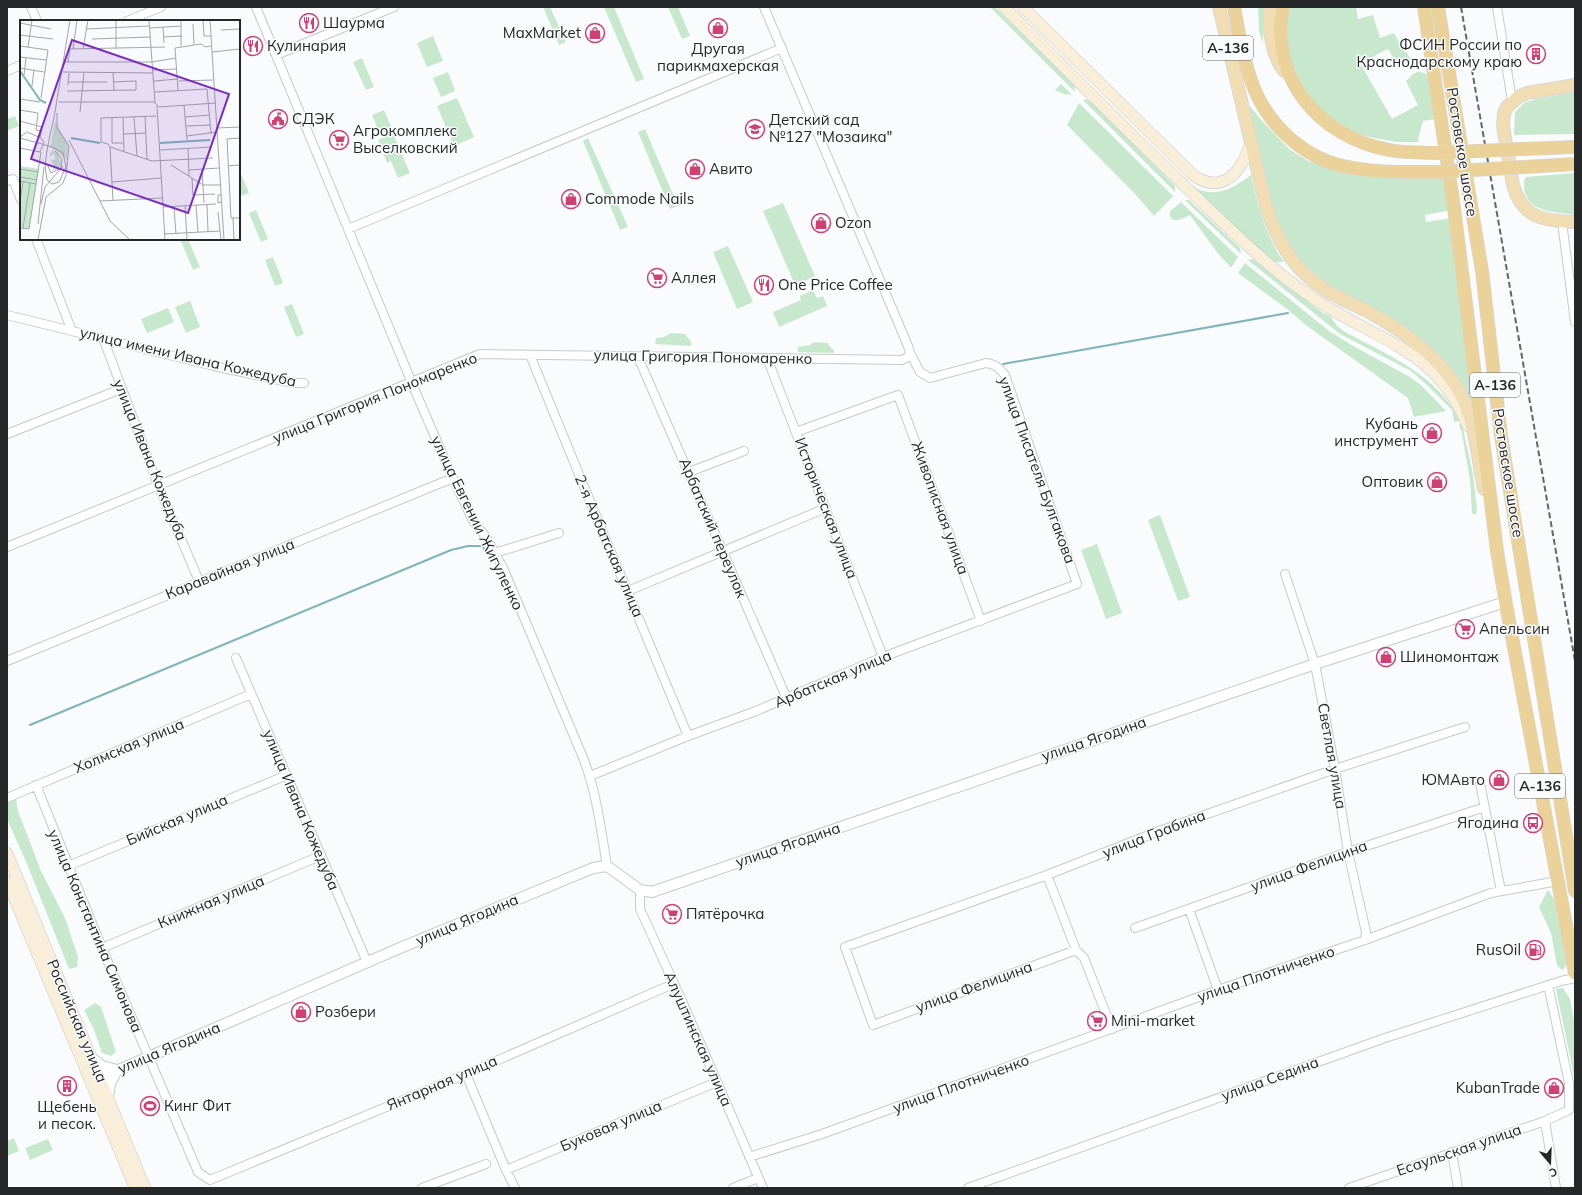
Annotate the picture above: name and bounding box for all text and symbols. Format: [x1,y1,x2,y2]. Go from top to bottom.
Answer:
restaurant icon: Шаурма [298,12,320,34]
place label: Шаурма [323,13,385,32]
shop icon: Другая парикмахерская [707,17,729,39]
inset map [20,20,240,240]
shop icon: MaxMarket [584,22,606,44]
place label: MaxMarket [503,23,581,42]
restaurant icon: Кулинария [242,35,264,57]
place label: ФСИН России по Краснодарскому краю [1357,35,1522,71]
place label: Кулинария [267,36,346,55]
road number: А-136 [1203,36,1253,60]
place label: Другая парикмахерская [657,39,779,75]
building icon: ФСИН России по Краснодарскому краю [1525,43,1547,65]
street label: Ростовское шоссе [1443,86,1482,218]
public building icon: СДЭК [267,108,289,130]
place label: СДЭК [292,109,335,128]
place label: Детский сад №127 "Мозаика" [769,110,892,146]
school or university icon: Детский сад №127 "Мозаика" [744,118,766,140]
place label: Агрокомплекс Выселковский [353,121,458,157]
supermarket icon: Агрокомплекс Выселковский [328,129,350,151]
shop icon: Авито [684,158,706,180]
place label: Авито [709,159,753,178]
shop icon: Commode Nails [560,188,582,210]
place label: Commode Nails [585,189,694,208]
shop icon: Ozon [810,212,832,234]
place label: Ozon [835,213,872,232]
supermarket icon: Аллея [646,267,668,289]
place label: Аллея [671,268,716,287]
restaurant icon: One Price Coffee [753,274,775,296]
place label: One Price Coffee [778,275,893,294]
street label: улица имени Ивана Кожедуба [78,322,298,391]
street label: улица Григория Пономаренко [593,345,813,368]
street label: улица Григория Пономаренко [270,348,480,447]
road number: А-136 [1470,373,1520,397]
street label: улица Писателя Булгакова [995,374,1080,566]
street label: улица Ивана Кожедуба [109,376,192,543]
street label: Ростовское шоссе [1489,407,1528,539]
place label: Кубань инструмент [1334,414,1418,450]
shop icon: Кубань инструмент [1421,422,1443,444]
street label: улица Евгении Жигуленко [427,433,528,613]
street label: Историческая улица [791,434,862,581]
street label: Живописная улица [908,439,973,577]
street label: Арбатский переулок [675,455,752,601]
shop icon: Оптовик [1426,471,1448,493]
street label: 2-я Арбатская улица [571,472,648,620]
place label: Оптовик [1362,472,1424,491]
street label: Каравайная улица [162,534,297,603]
supermarket icon: Апельсин [1454,618,1476,640]
place label: Апельсин [1479,619,1550,638]
street label: Арбатская улица [771,645,894,712]
shop icon: Шиномонтаж [1375,646,1397,668]
place label: Шиномонтаж [1400,647,1500,666]
street label: Светлая улица [1314,701,1351,811]
street label: улица Ягодина [1039,712,1149,765]
street label: Холмская улица [71,714,187,777]
street label: улица Ивана Кожедуба [259,727,344,893]
shop icon: ЮМАвто [1488,769,1510,791]
place label: ЮМАвто [1421,770,1485,789]
road number: А-136 [1515,774,1565,798]
street label: Бийская улица [123,790,231,850]
street label: улица Грабина [1100,805,1208,862]
bus stop icon: Ягодина [1522,812,1544,834]
place label: Ягодина [1457,813,1519,832]
street label: улица Ягодина [733,818,843,871]
street label: улица Константина Симонова [44,826,147,1035]
street label: улица Фелицина [1248,836,1370,895]
street label: Книжная улица [155,871,267,933]
street label: улица Ягодина [413,889,521,950]
supermarket icon: Пятёрочка [661,903,683,925]
place label: Пятёрочка [686,904,764,923]
fuel station icon: RusOil [1524,939,1546,961]
place label: RusOil [1476,940,1521,959]
street label: улица Плотниченко [1195,941,1337,1006]
street label: Российская улица [43,956,112,1085]
street label: улица Фелицина [913,957,1035,1016]
street label: Алуштинская улица [660,968,737,1109]
shop icon: Розбери [290,1001,312,1023]
place label: Розбери [315,1002,376,1021]
supermarket icon: Mini-market [1086,1010,1108,1032]
place label: Mini-market [1111,1011,1195,1030]
street label: улица Ягодина [115,1017,223,1078]
street label: улица Плотниченко [890,1050,1032,1117]
street label: Янтарная улица [384,1051,500,1114]
street label: улица Седина [1219,1052,1321,1105]
building icon: Щебень и песок. [56,1075,78,1097]
shop icon: KubanTrade [1543,1077,1565,1099]
place label: KubanTrade [1456,1078,1540,1097]
sports icon: Кинг Фит [139,1095,161,1117]
place label: Кинг Фит [164,1096,231,1115]
street label: Буковая улица [557,1096,664,1155]
place label: Щебень и песок. [37,1097,97,1133]
street label: Есаульская улица [1394,1119,1524,1180]
north arrow [1530,1143,1570,1183]
text: С [1547,1165,1559,1180]

